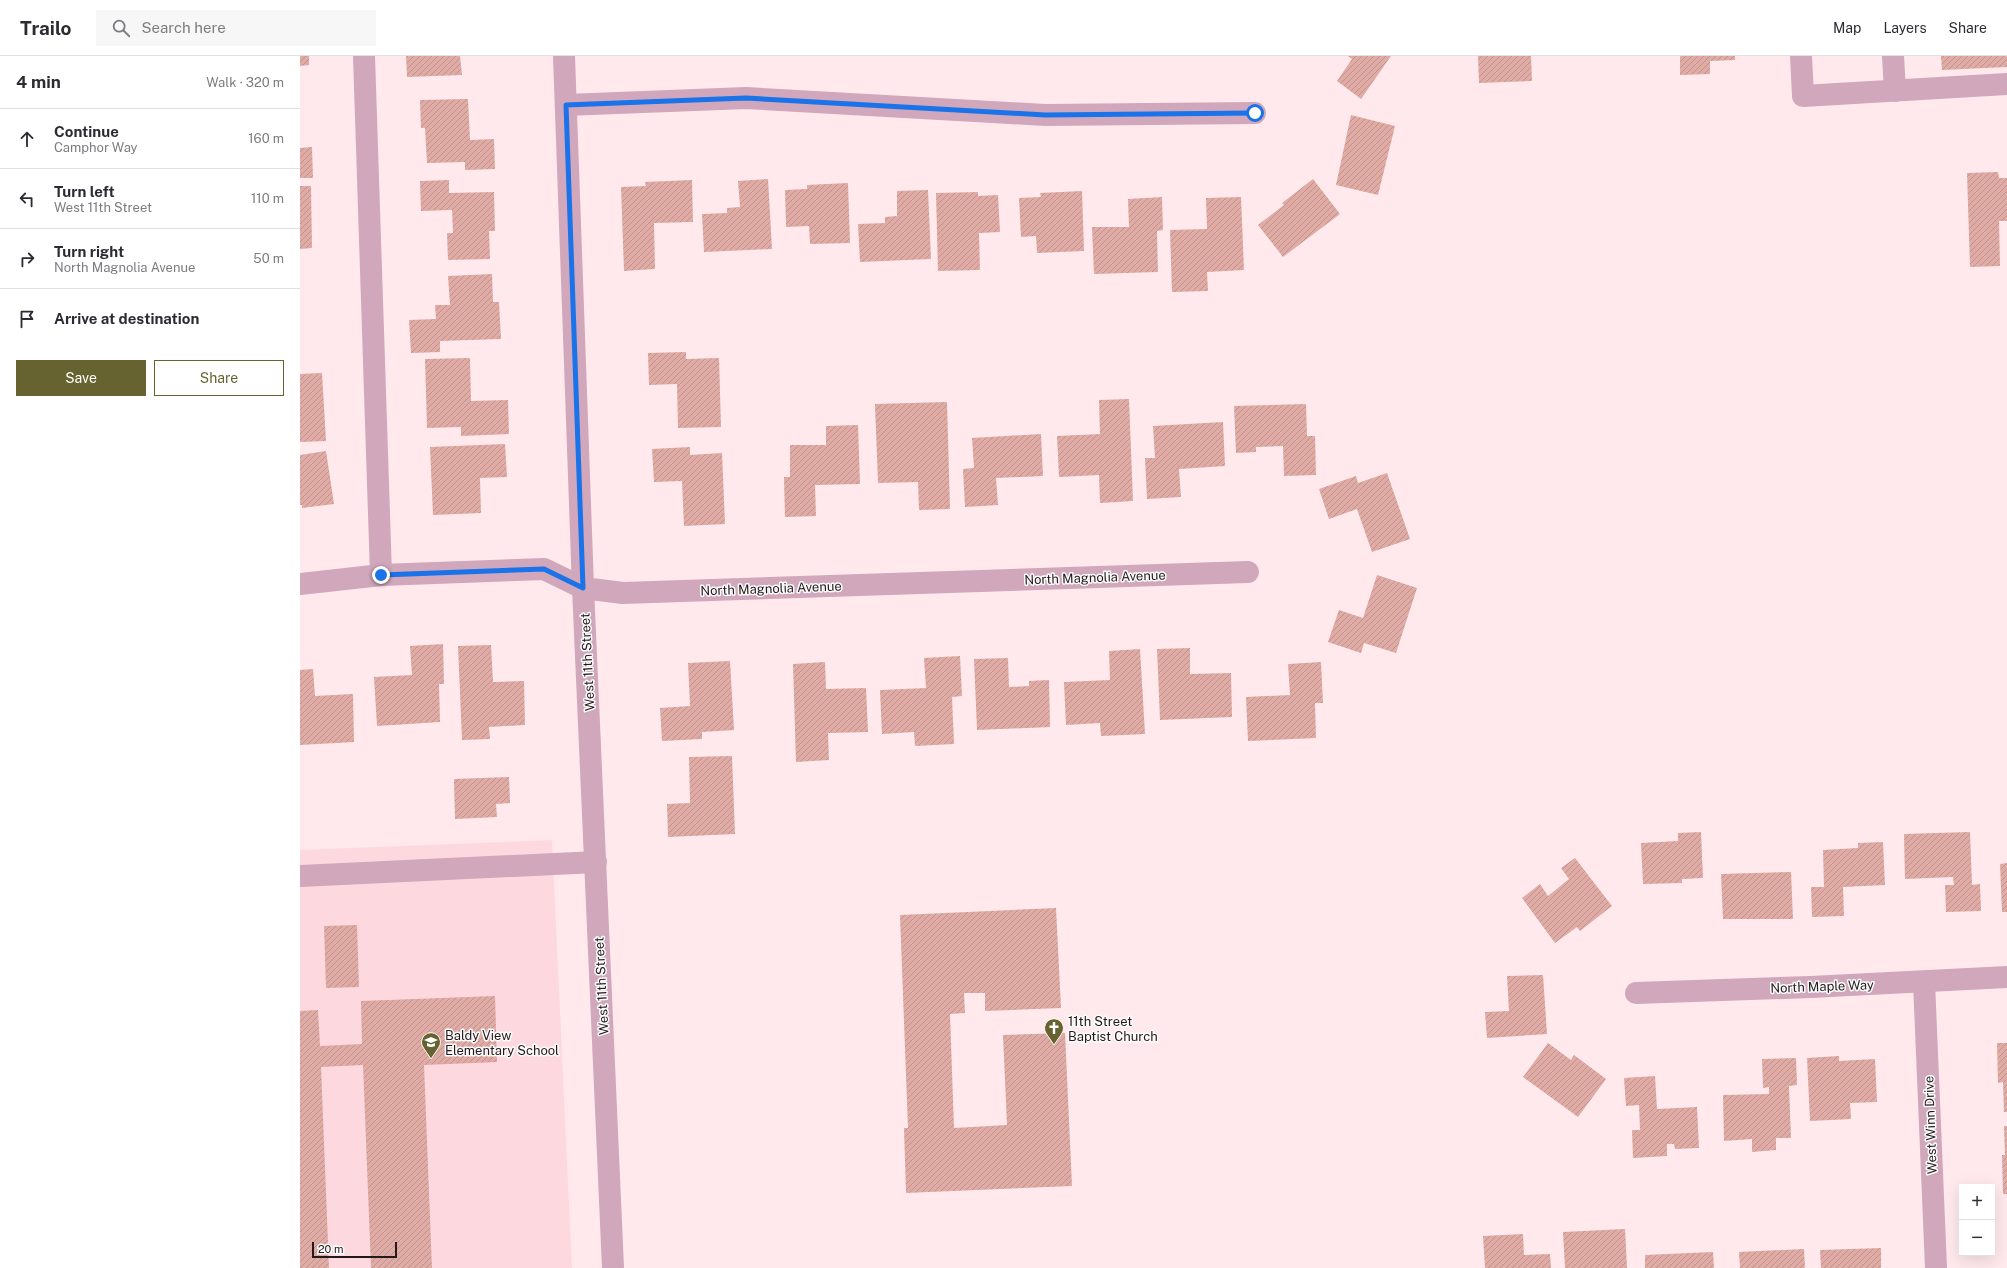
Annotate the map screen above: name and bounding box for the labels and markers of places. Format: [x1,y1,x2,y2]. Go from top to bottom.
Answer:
place label: 11th Street Baptist Church [1068,1014,1158,1044]
church icon: 11th Street Baptist Church [1043,1017,1065,1045]
place label: Baldy View Elementary School [445,1028,559,1058]
school or university icon: Baldy View Elementary School [420,1031,442,1059]

